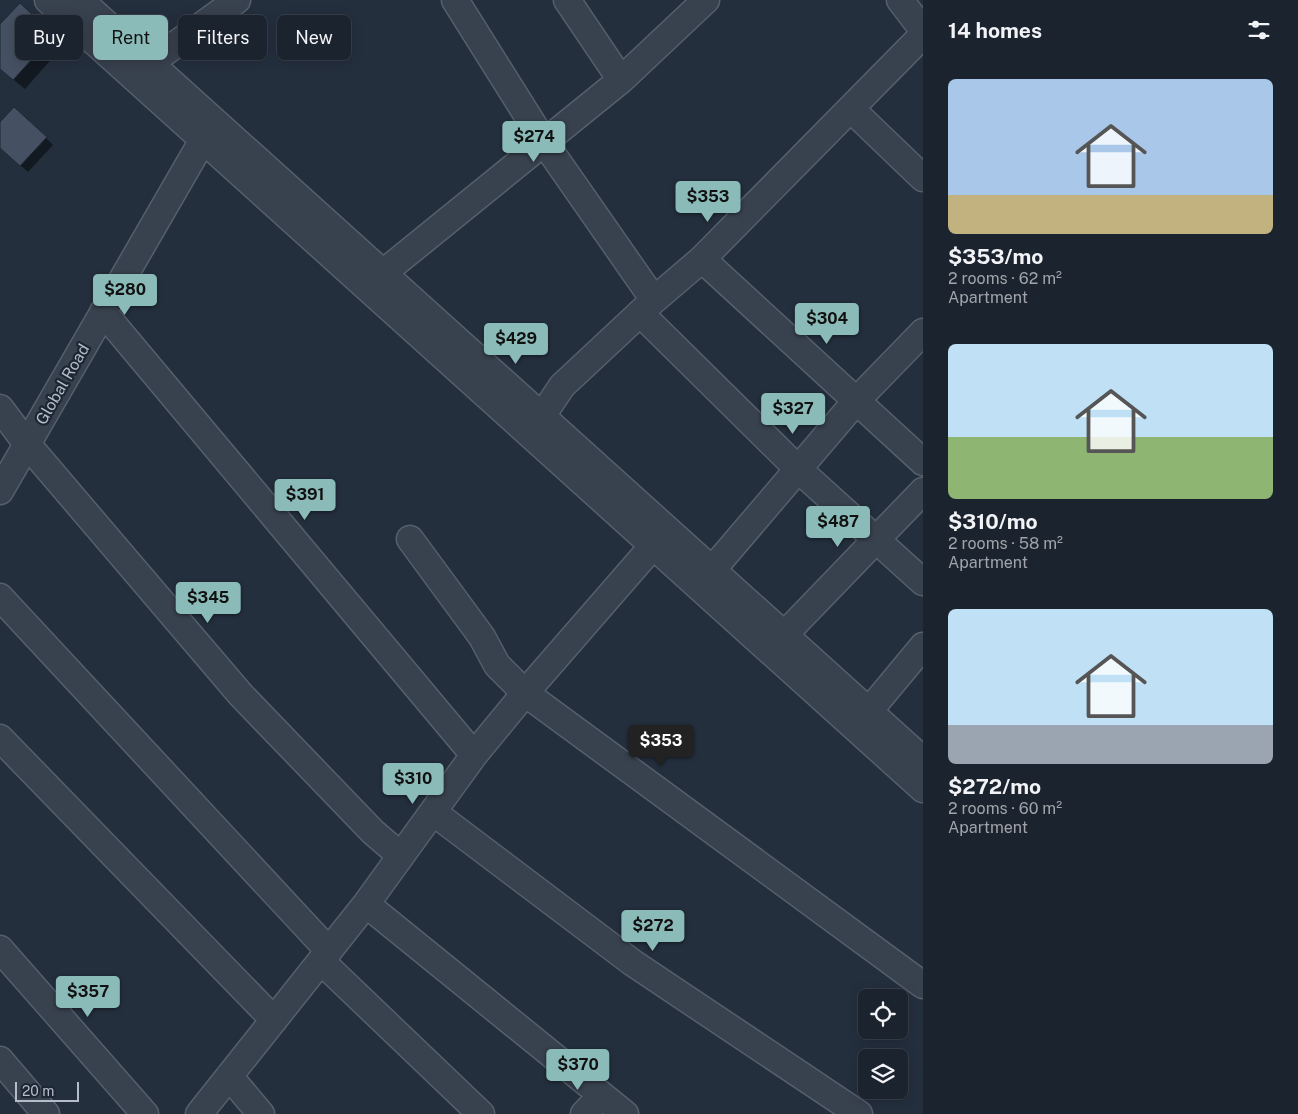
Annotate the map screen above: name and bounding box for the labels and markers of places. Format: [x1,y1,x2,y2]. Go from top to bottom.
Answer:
pin: $274 [504,120,564,163]
pin: $353 [678,180,738,223]
pin: $280 [95,274,155,316]
pin: $304 [797,302,857,345]
pin: $429 [486,322,546,365]
pin: $327 [763,392,823,435]
pin: $391 [275,478,335,521]
pin: $487 [808,506,868,548]
pin: $345 [178,582,238,624]
pin: $353 [631,724,691,767]
pin: $310 [383,762,443,805]
pin: $272 [623,910,683,952]
pin: $357 [58,976,118,1018]
pin: $370 [548,1048,608,1091]

